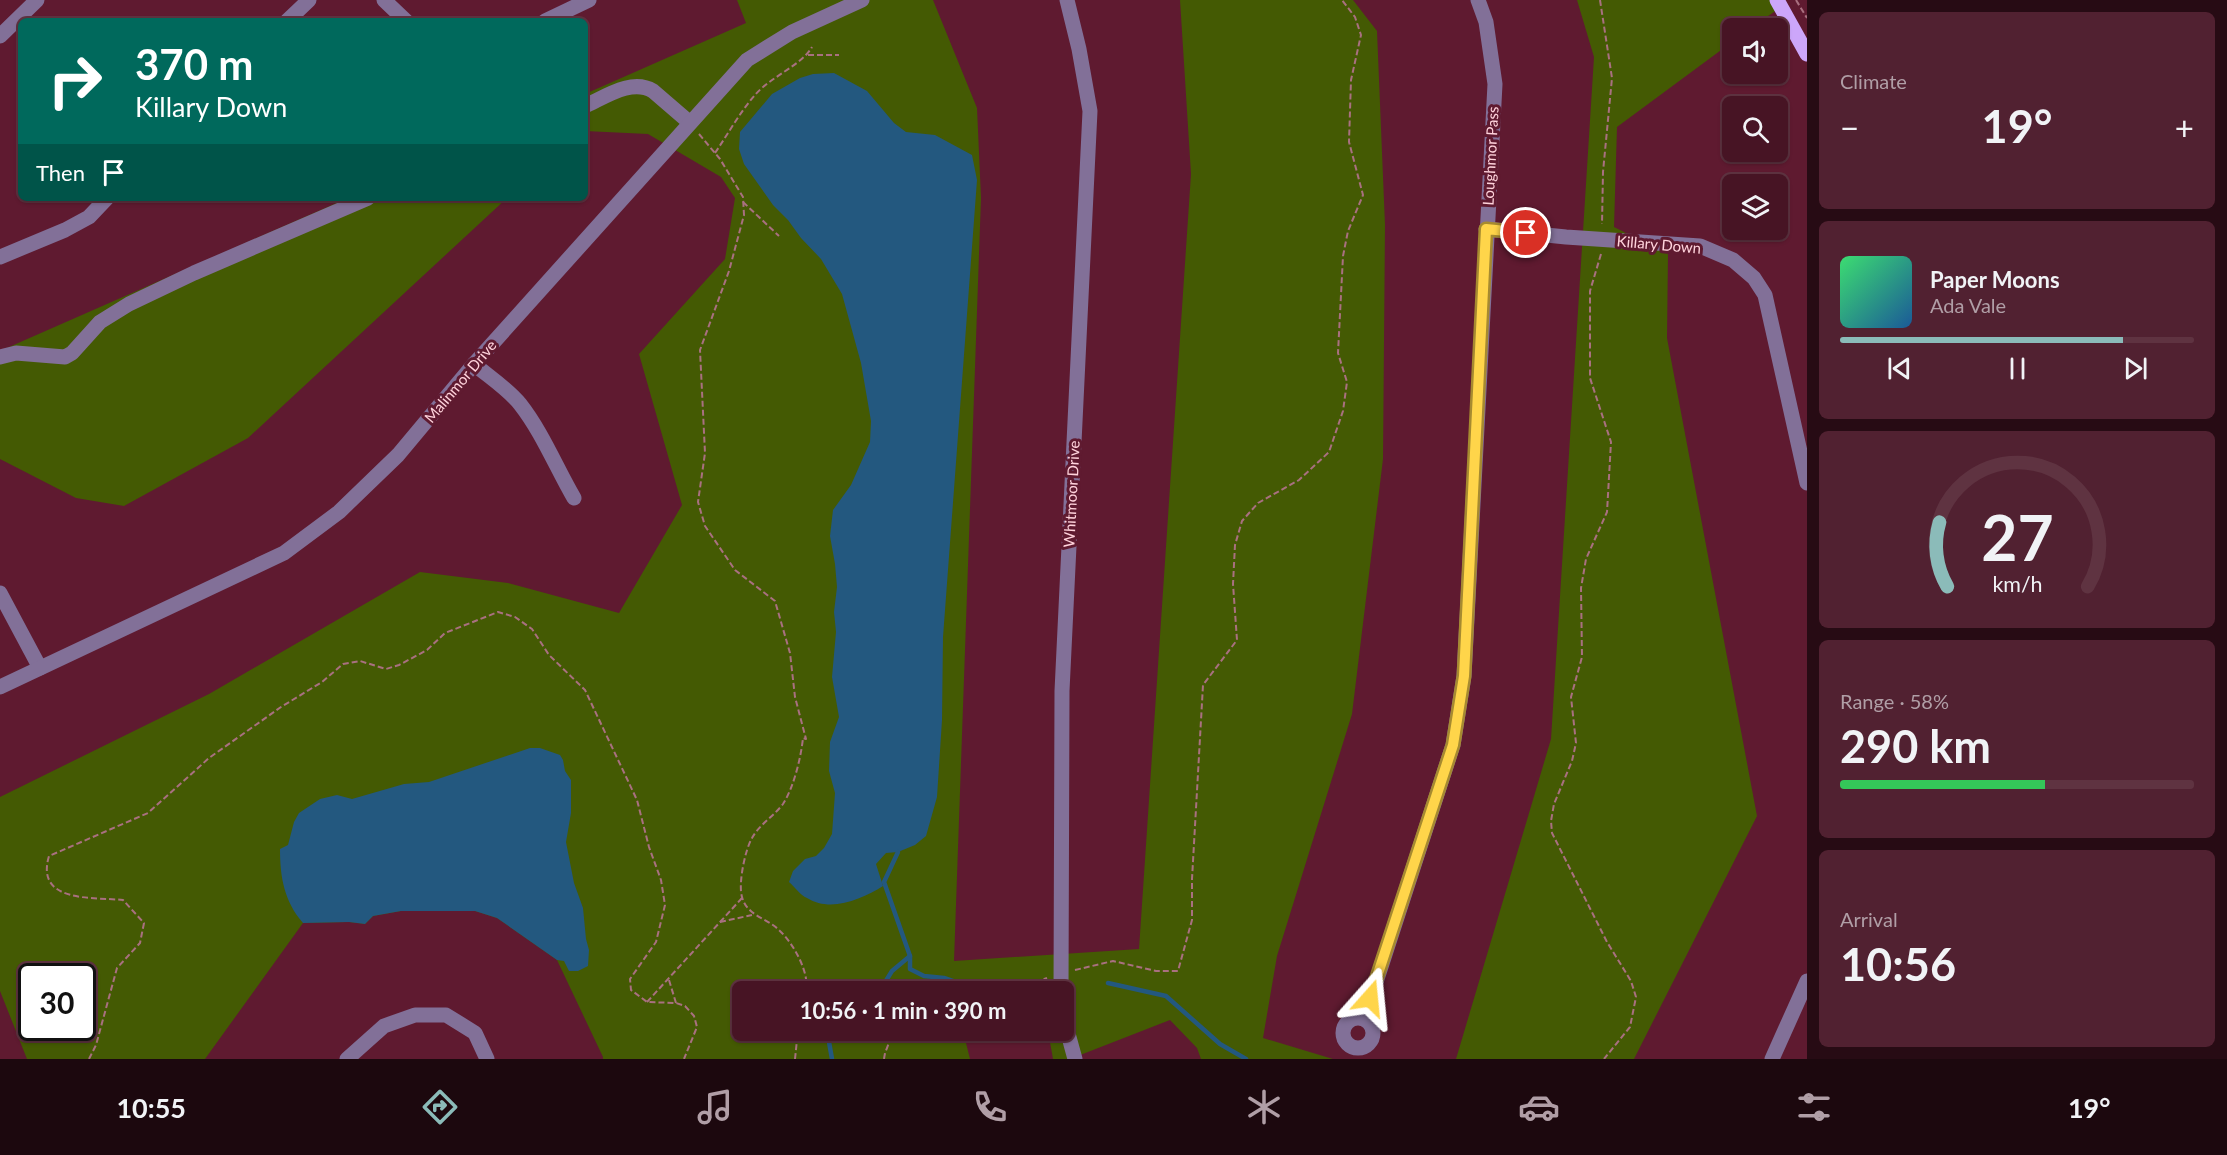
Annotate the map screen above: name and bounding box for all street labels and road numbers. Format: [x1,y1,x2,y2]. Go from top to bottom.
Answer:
street label: Loughmor Pass [1478,106,1502,206]
street label: Killary Down [1616,231,1702,257]
street label: Malinmor Drive [420,336,500,426]
street label: Whitmoor Drive [1059,440,1083,548]

